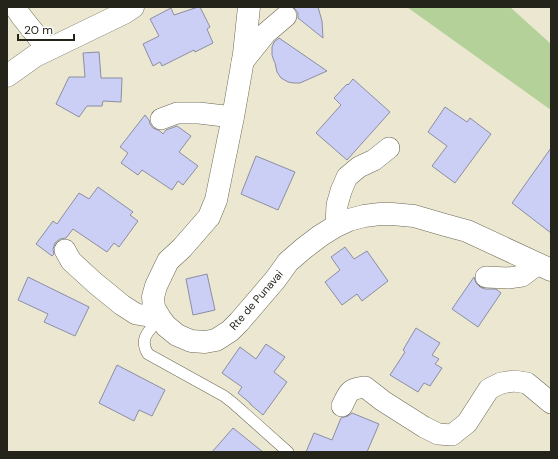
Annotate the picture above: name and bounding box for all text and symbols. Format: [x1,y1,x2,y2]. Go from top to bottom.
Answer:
scale bar [18,16,74,42]
text: 20 m [24,22,53,38]
street label: Rte de Punavai [226,267,286,333]

